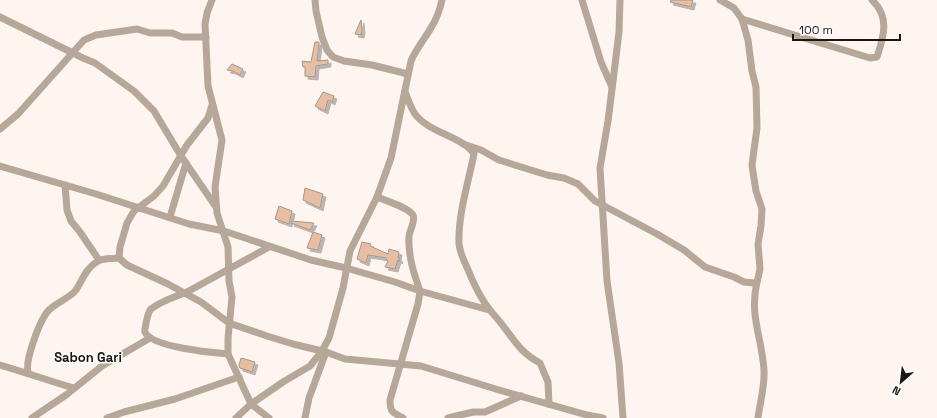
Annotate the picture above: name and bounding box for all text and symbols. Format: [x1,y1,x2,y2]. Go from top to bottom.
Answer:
scale bar [793,16,900,42]
text: 100 m [799,22,833,38]
district label: Sabon Gari [54,349,122,366]
north arrow [881,362,921,402]
text: N [890,383,903,399]

